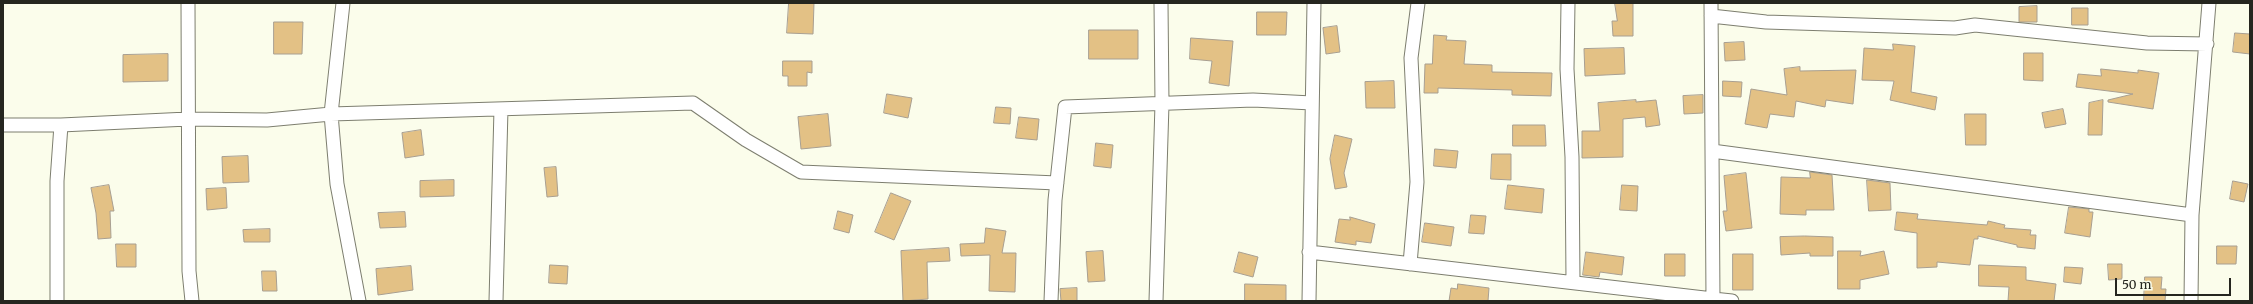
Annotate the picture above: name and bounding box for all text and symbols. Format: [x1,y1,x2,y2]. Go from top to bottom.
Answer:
scale bar [2117,270,2233,296]
text: 50 m [2122,277,2151,292]

